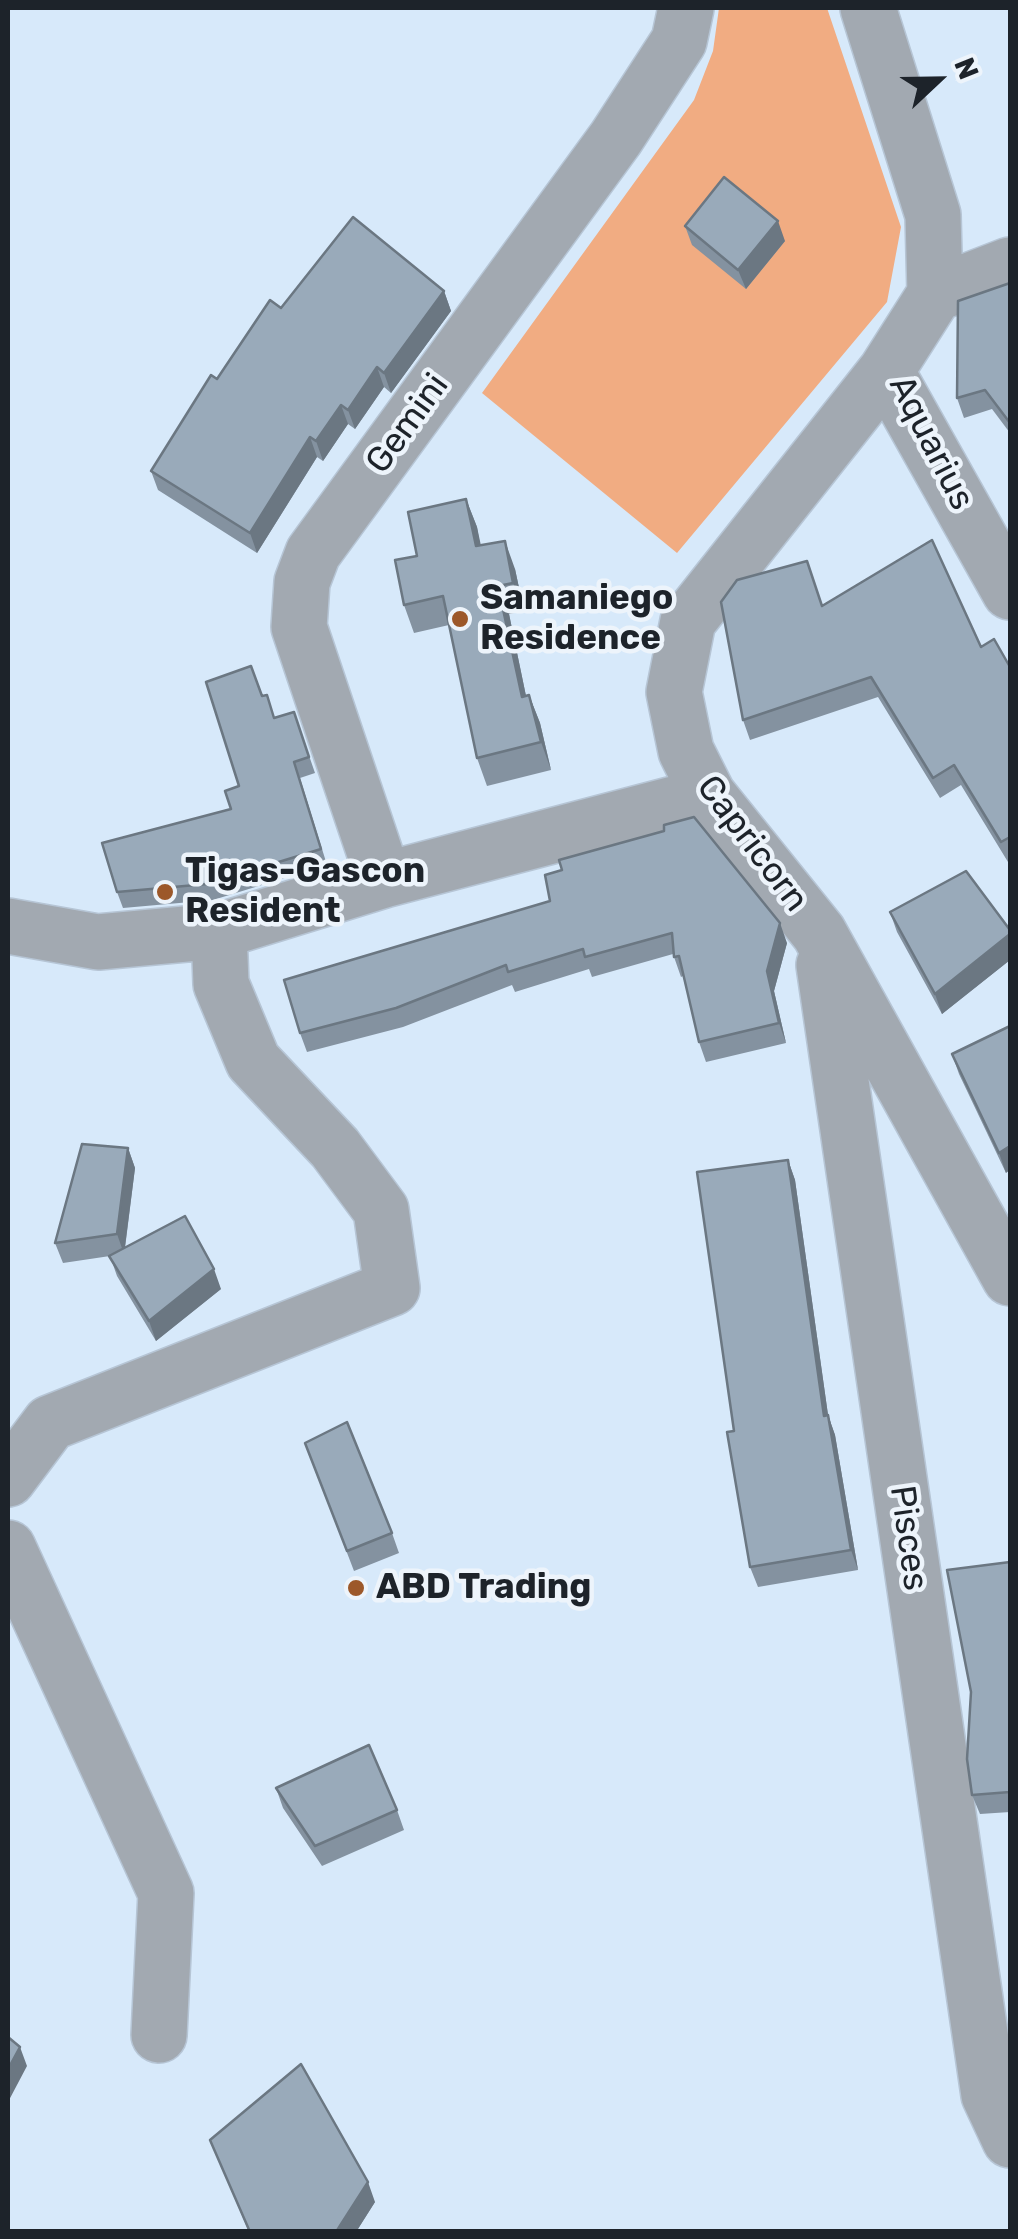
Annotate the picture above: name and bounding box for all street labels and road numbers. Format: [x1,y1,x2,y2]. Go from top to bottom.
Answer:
street label: Gemini [358,366,458,482]
street label: Aquarius [879,369,983,517]
street label: Capricorn [687,768,817,920]
street label: Pisces [880,1483,936,1593]

